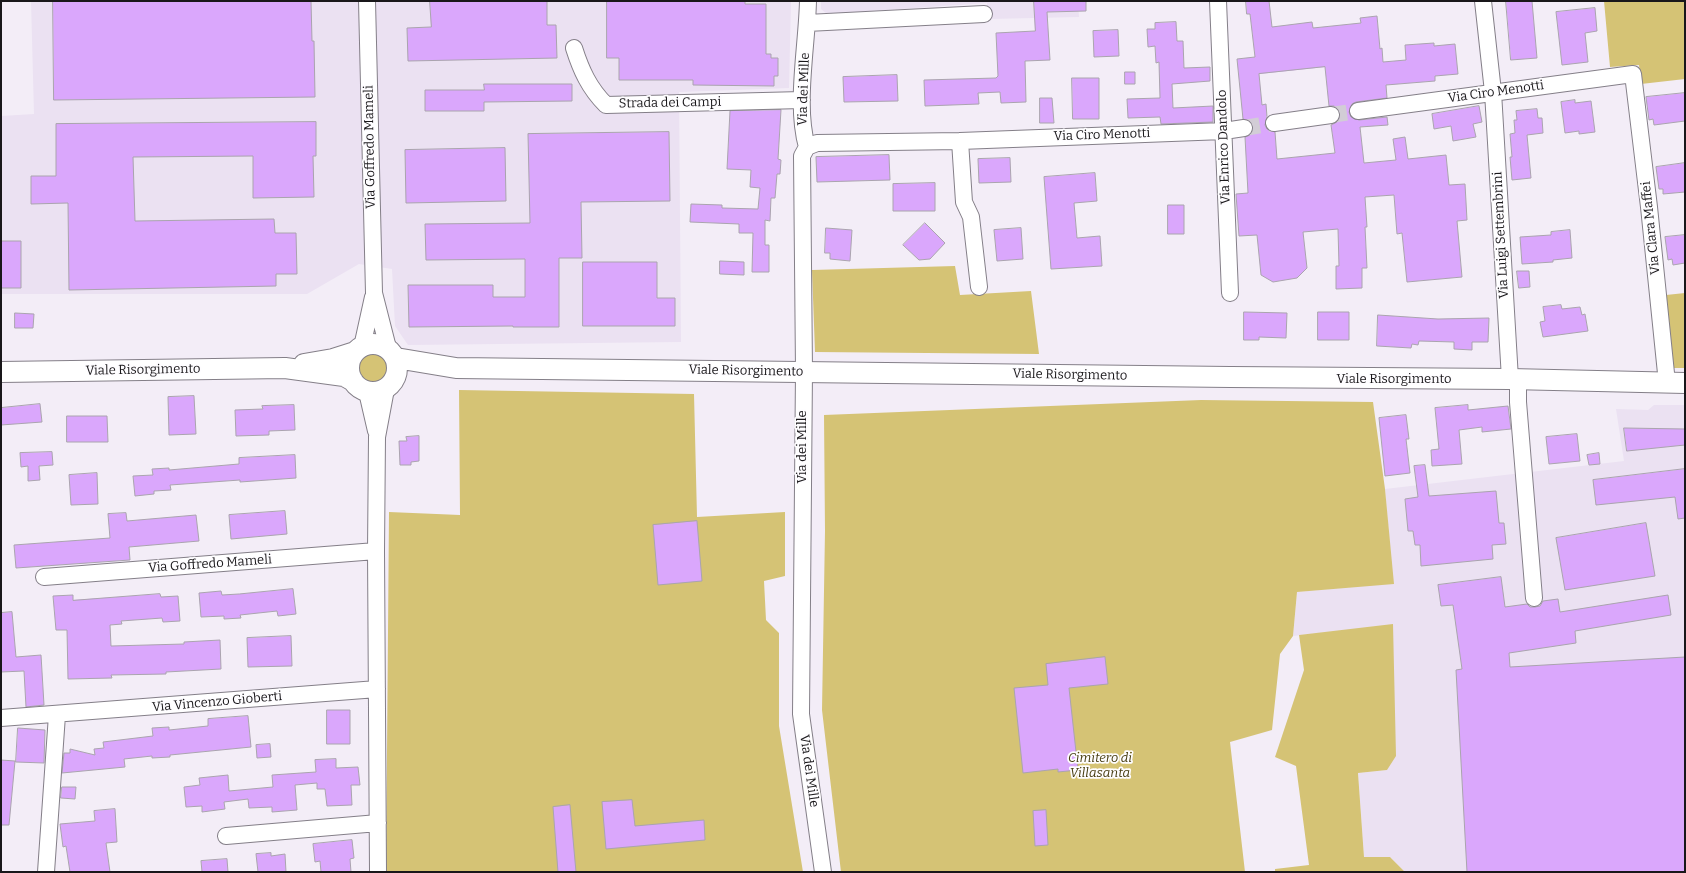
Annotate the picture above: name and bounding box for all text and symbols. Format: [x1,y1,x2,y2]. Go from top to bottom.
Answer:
street label: Via dei Mille [795,52,813,126]
street label: Via Ciro Menotti [1447,78,1545,106]
street label: Via Goffredo Mameli [361,85,379,209]
street label: Via Enrico Dandolo [1214,89,1234,205]
street label: Strada dei Campi [619,94,721,112]
street label: Via Ciro Menotti [1053,126,1151,144]
street label: Via Luigi Settembrini [1490,171,1512,299]
street label: Via Clara Maffei [1638,181,1664,275]
street label: Viale Risorgimento [85,361,201,379]
street label: Viale Risorgimento [688,362,804,380]
street label: Viale Risorgimento [1012,366,1128,384]
street label: Viale Risorgimento [1337,371,1451,387]
street label: Via dei Mille [794,410,810,484]
street label: Via Goffredo Mameli [148,552,272,576]
street label: Via Vincenzo Gioberti [151,689,283,715]
street label: Via dei Mille [796,734,822,808]
park label: Cimitero di Villasanta [1068,750,1132,781]

